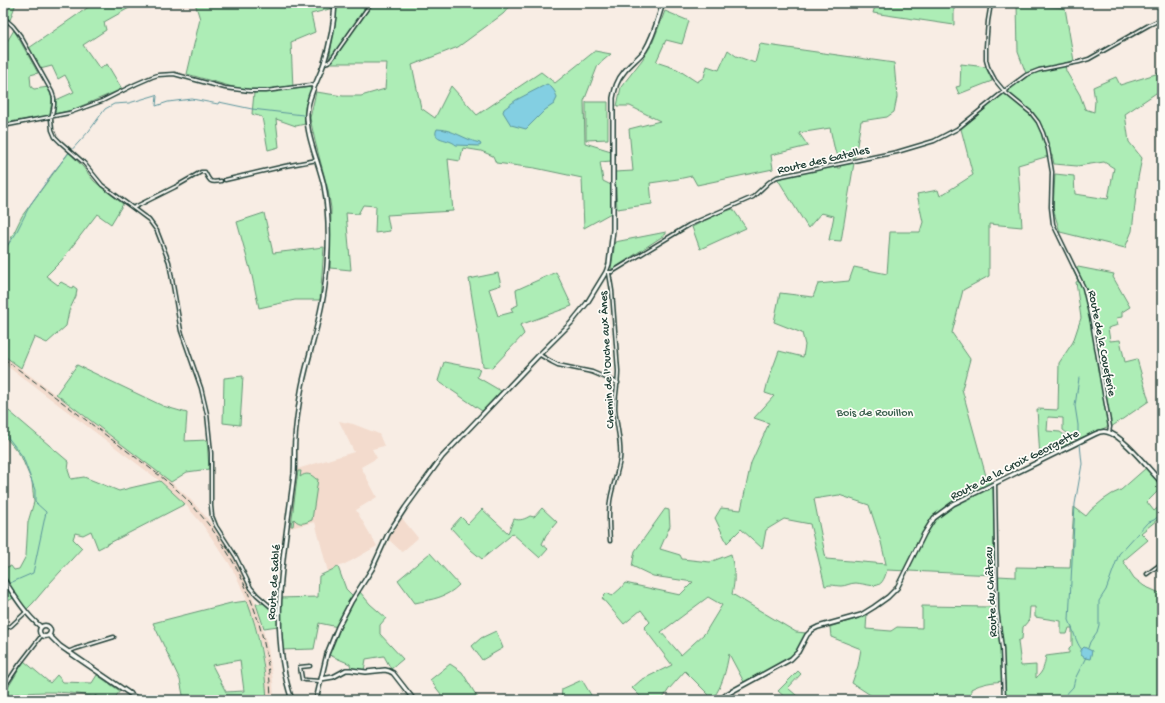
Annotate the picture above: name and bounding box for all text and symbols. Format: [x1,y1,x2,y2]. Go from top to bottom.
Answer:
street label: Route des Gatelles [776,143,871,178]
street label: Route de la Coueferie [1084,289,1118,398]
street label: Chemin de l'Ouche aux Ânes [597,290,619,429]
park label: Bois de Rouillon [836,407,913,421]
street label: Route de la Croix Georgette [948,427,1082,504]
street label: Route de Sablé [265,543,285,620]
street label: Route du Château [983,546,1001,637]

